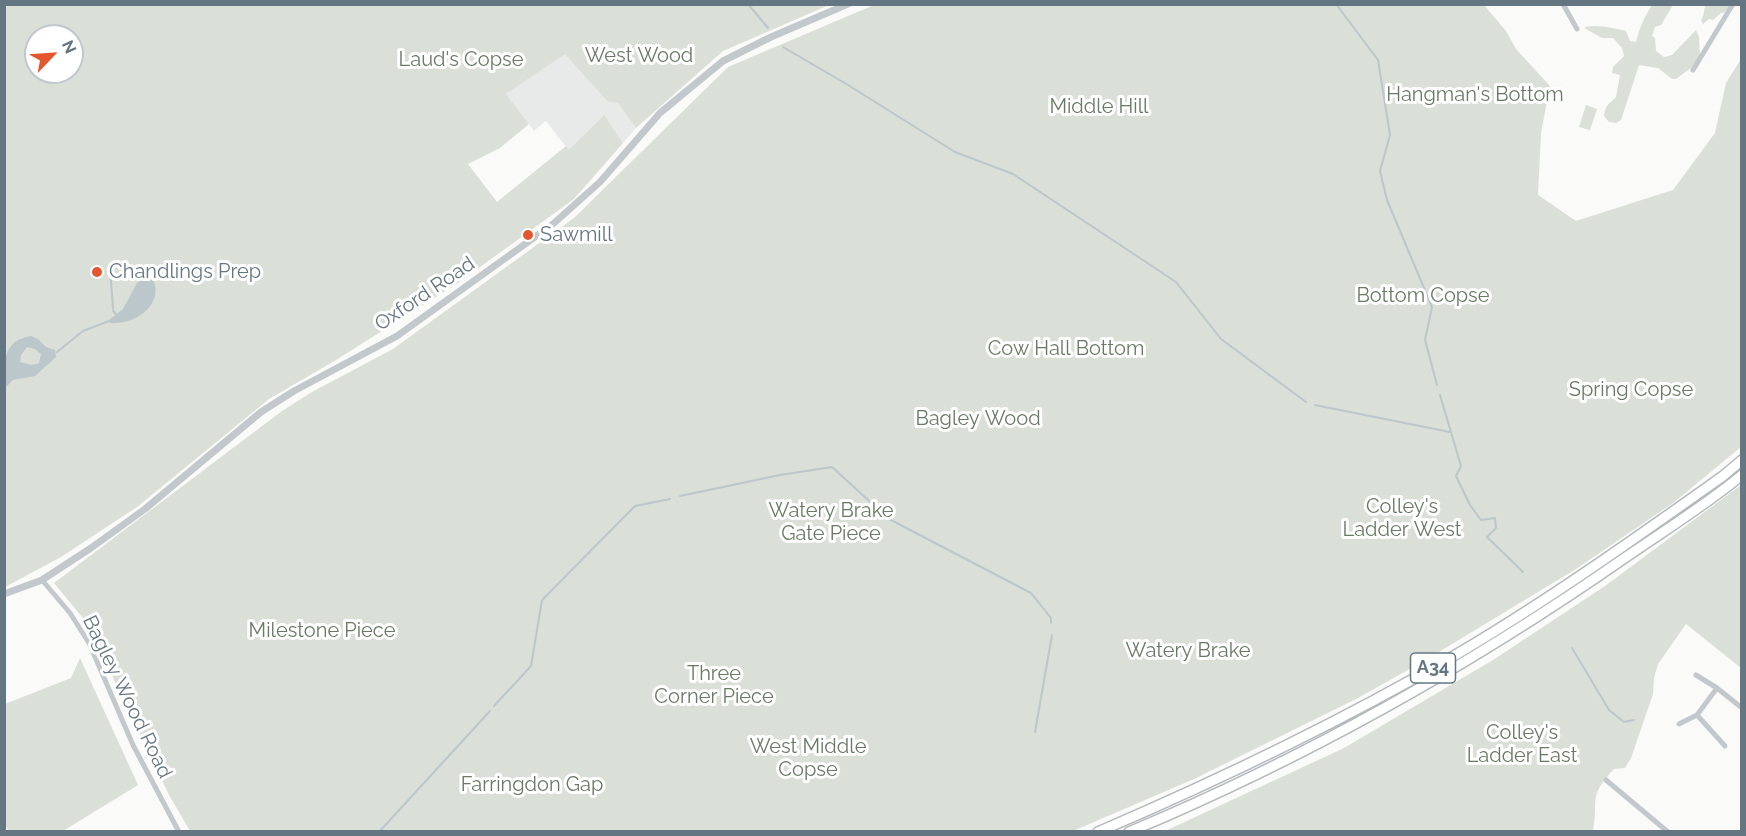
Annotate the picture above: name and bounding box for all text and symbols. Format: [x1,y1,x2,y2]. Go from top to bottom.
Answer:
north arrow [24,24,84,84]
text: N [58,37,80,57]
park label: West Wood [585,44,693,68]
park label: Laud's Copse [399,48,523,72]
park label: Hangman's Bottom [1386,83,1564,107]
park label: Middle Hill [1049,95,1149,119]
place label: Sawmill [540,223,613,247]
marker: Sawmill [521,228,535,242]
street label: Oxford Road [370,252,480,336]
place label: Chandlings Prep [109,260,261,284]
marker: Chandlings Prep [90,265,104,279]
park label: Bottom Copse [1356,284,1490,308]
park label: Cow Hall Bottom [988,337,1144,361]
park label: Spring Copse [1569,378,1693,402]
park label: Bagley Wood [915,407,1041,431]
park label: Colley's Ladder West [1343,495,1461,542]
park label: Watery Brake Gate Piece [769,499,893,546]
street label: Bagley Wood Road [77,612,177,782]
park label: Milestone Piece [249,619,395,643]
park label: Watery Brake [1126,639,1250,663]
road number: A34 [1410,653,1456,683]
park label: Three Corner Piece [654,662,774,709]
park label: Colley's Ladder East [1467,721,1577,768]
park label: West Middle Copse [750,735,866,782]
park label: Farringdon Gap [461,773,603,797]

